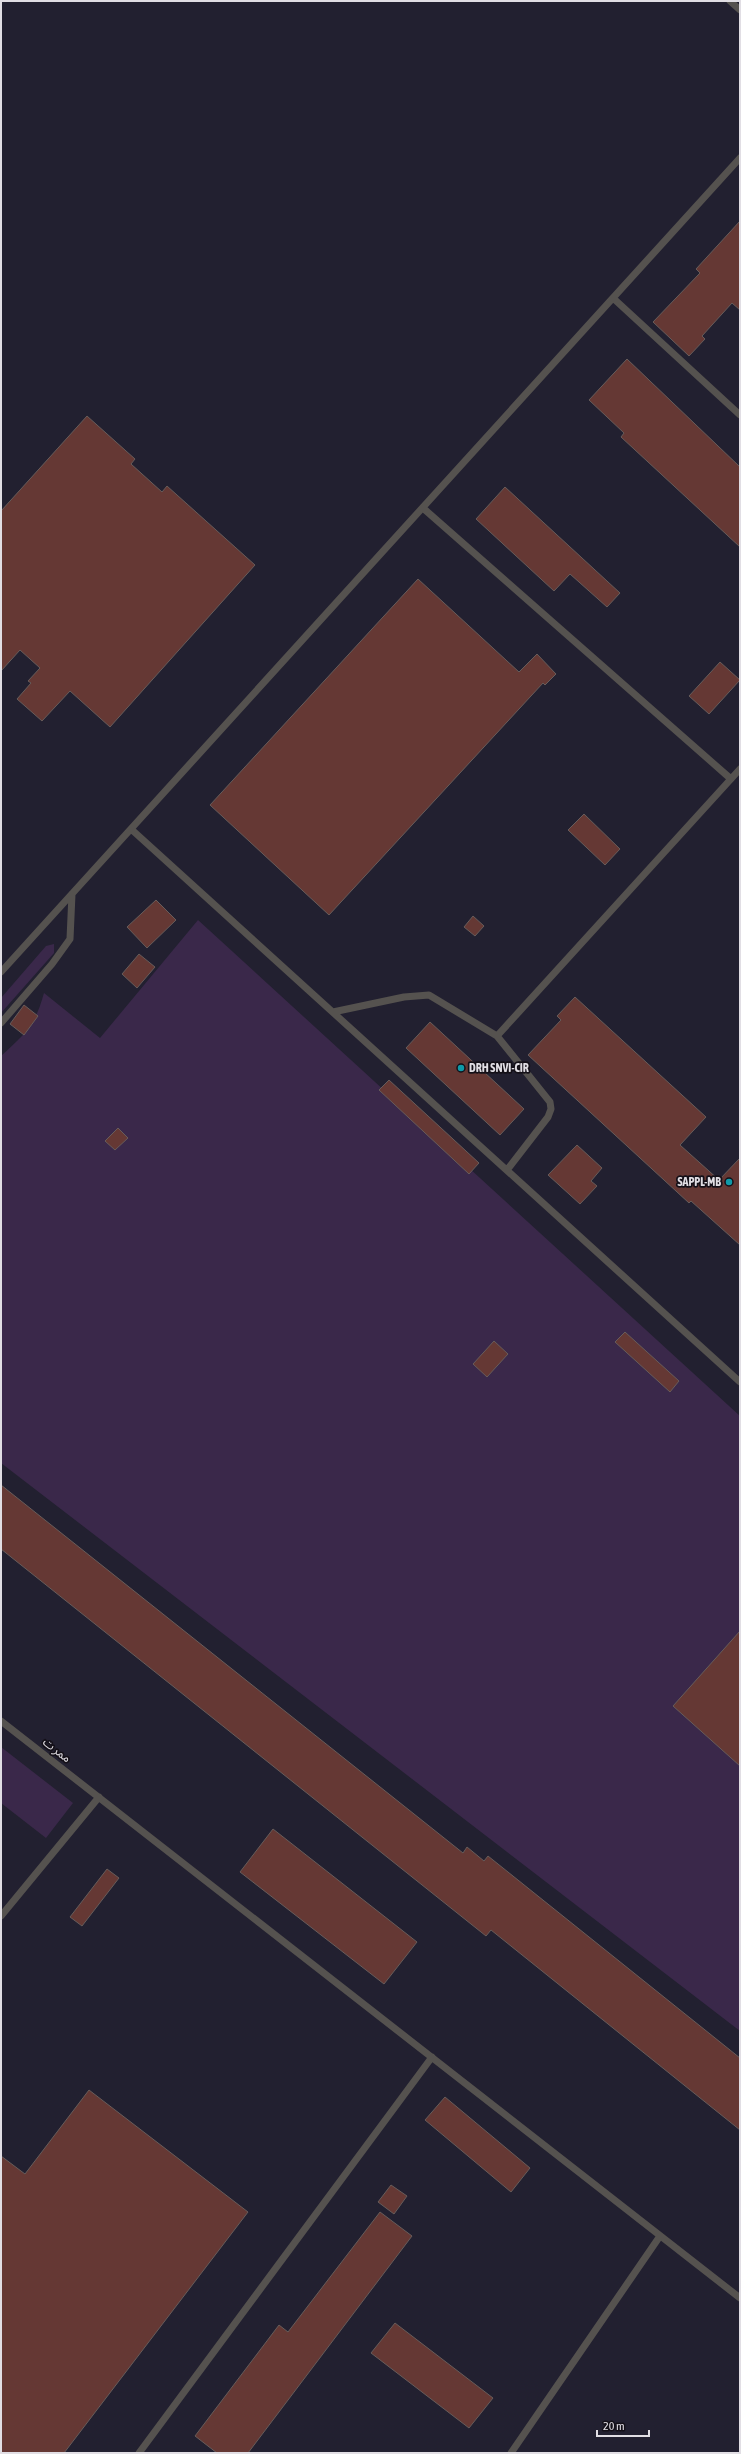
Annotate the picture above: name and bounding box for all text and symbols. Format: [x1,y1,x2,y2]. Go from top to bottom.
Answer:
place label: DRH SNVI-CIR [469,1061,529,1075]
marker: DRH SNVI-CIR [456,1063,466,1073]
place label: SAPPL-MB [678,1175,721,1189]
marker: SAPPL-MB [724,1177,734,1187]
street label: ممر ت [40,1735,74,1765]
scale bar [597,2412,649,2438]
text: 20 m [603,2419,625,2433]

